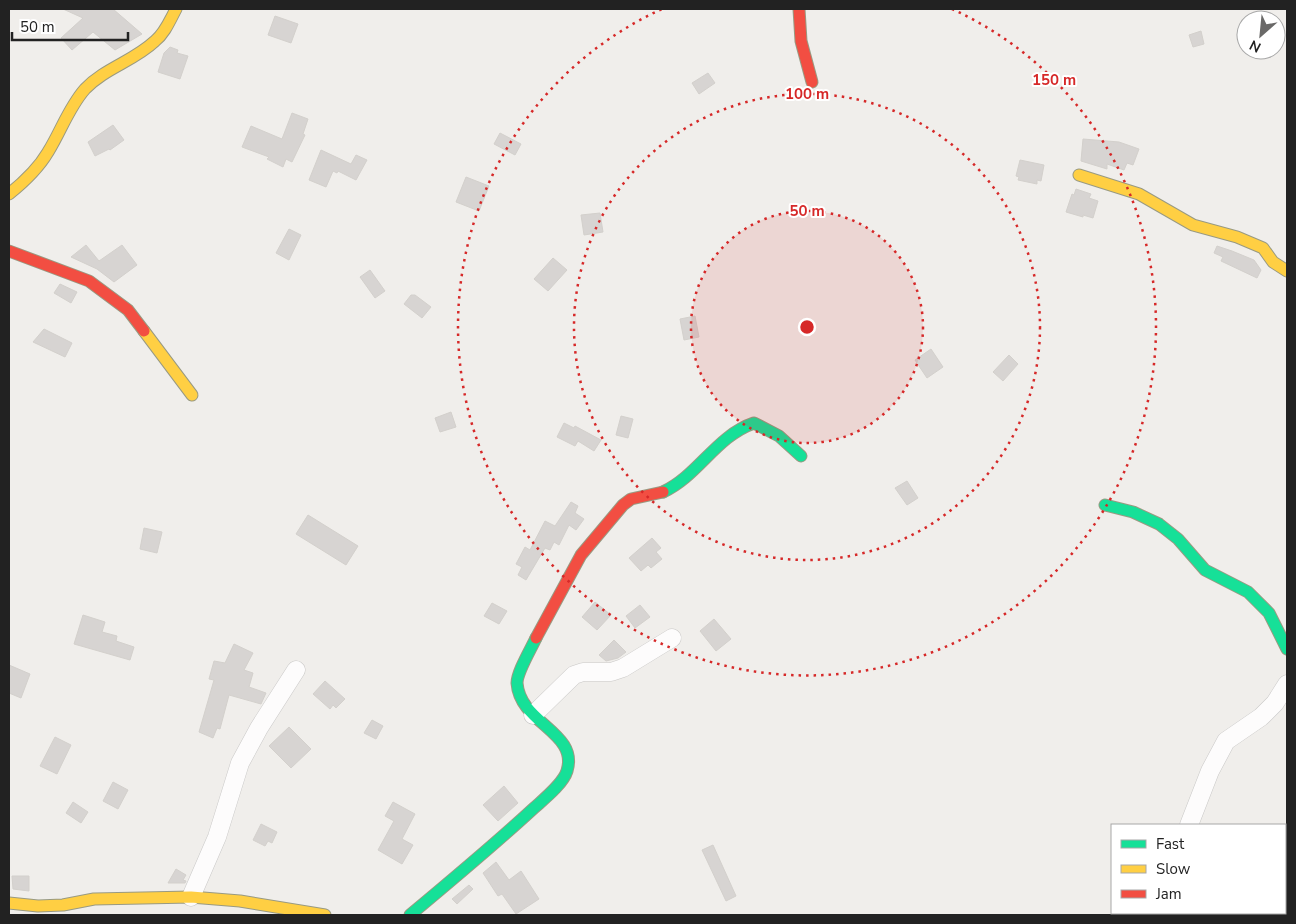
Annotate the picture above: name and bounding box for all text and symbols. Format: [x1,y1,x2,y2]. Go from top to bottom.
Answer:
scale bar [12,10,129,42]
north arrow [1236,10,1286,60]
text: 50 m [20,17,55,37]
text: N [1246,35,1264,57]
text: 150 m [1032,70,1076,90]
text: 100 m [785,84,829,104]
text: 50 m [789,201,825,221]
centre of rings [798,318,816,336]
legend [1111,824,1286,914]
text: Fast [1156,834,1185,854]
text: Slow [1156,859,1191,879]
text: Jam [1155,884,1182,904]

